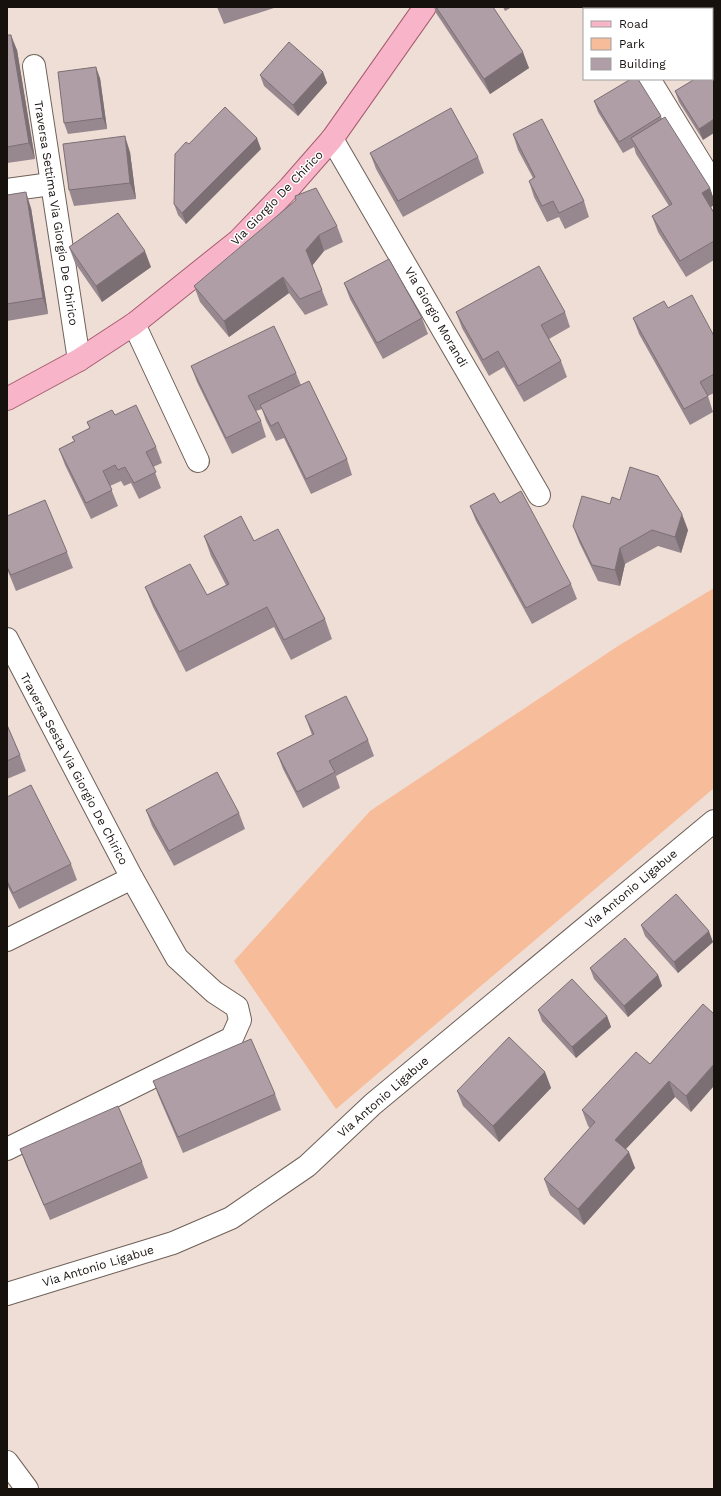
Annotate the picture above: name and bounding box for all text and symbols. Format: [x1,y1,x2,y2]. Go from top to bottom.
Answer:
legend [583,8,713,80]
text: Road [619,17,648,31]
text: Park [619,37,645,51]
text: Building [619,57,666,71]
street label: Traversa Settima Via Giorgio De Chirico [31,99,81,327]
street label: Via Giorgio De Chirico [228,148,326,248]
street label: Via Giorgio Morandi [402,265,470,369]
street label: Traversa Sesta Via Giorgio De Chirico [17,671,131,867]
street label: Via Antonio Ligabue [582,846,680,932]
street label: Via Antonio Ligabue [335,1054,431,1140]
street label: Via Antonio Ligabue [41,1242,156,1290]

